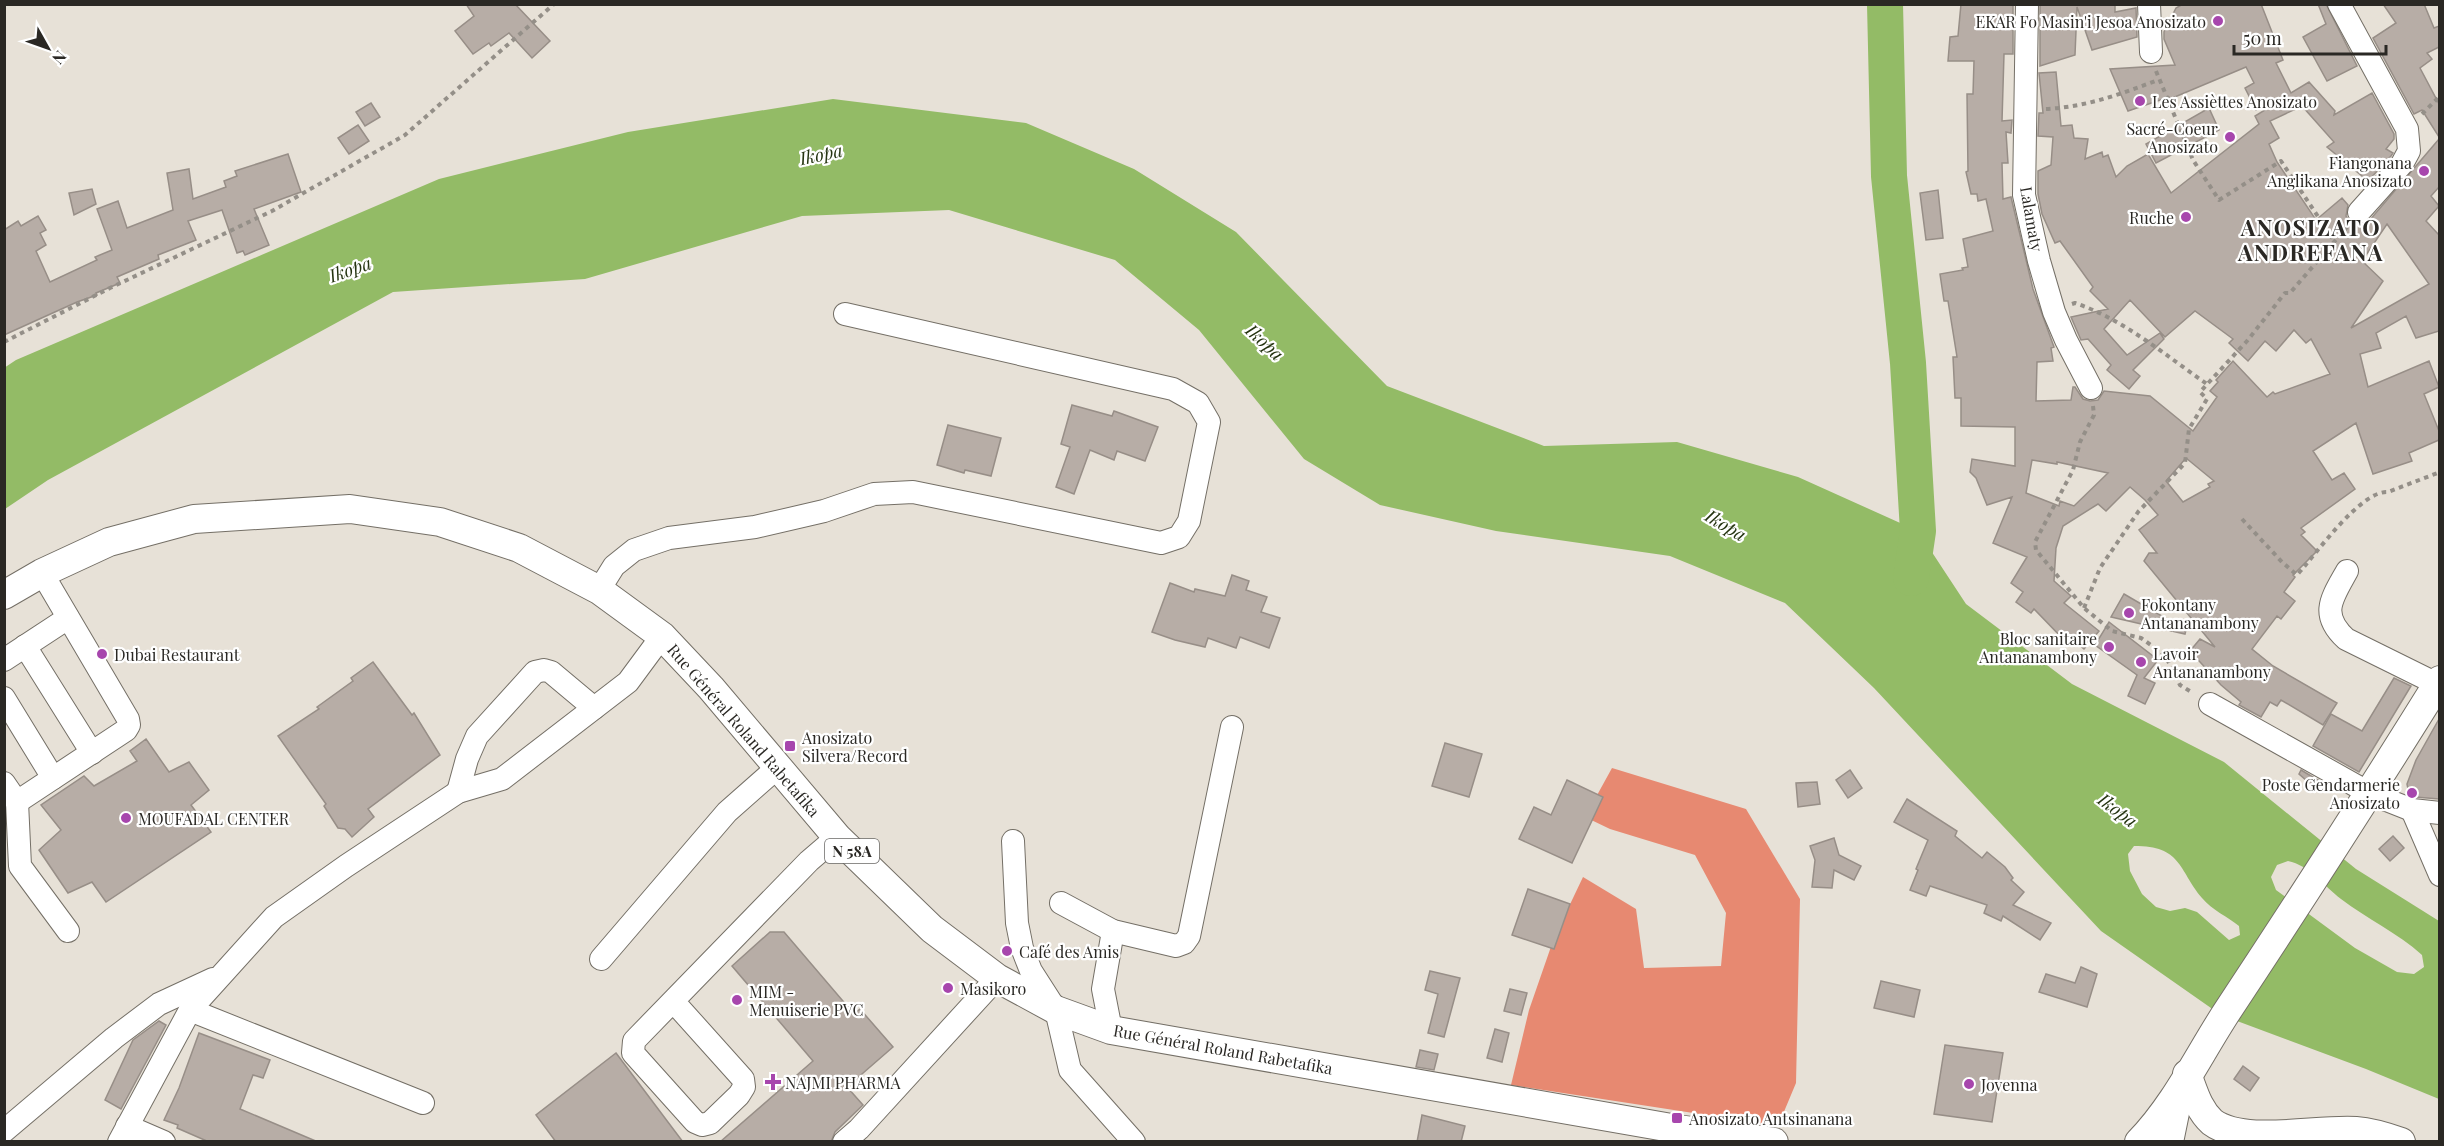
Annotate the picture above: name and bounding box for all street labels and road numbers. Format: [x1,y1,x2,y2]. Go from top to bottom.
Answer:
street label: Lalamaty [2016,185,2048,253]
street label: Rue Général Roland Rabetafika [663,639,825,821]
road number: N 58A [825,839,879,863]
street label: Rue Général Roland Rabetafika [1112,1019,1334,1079]

